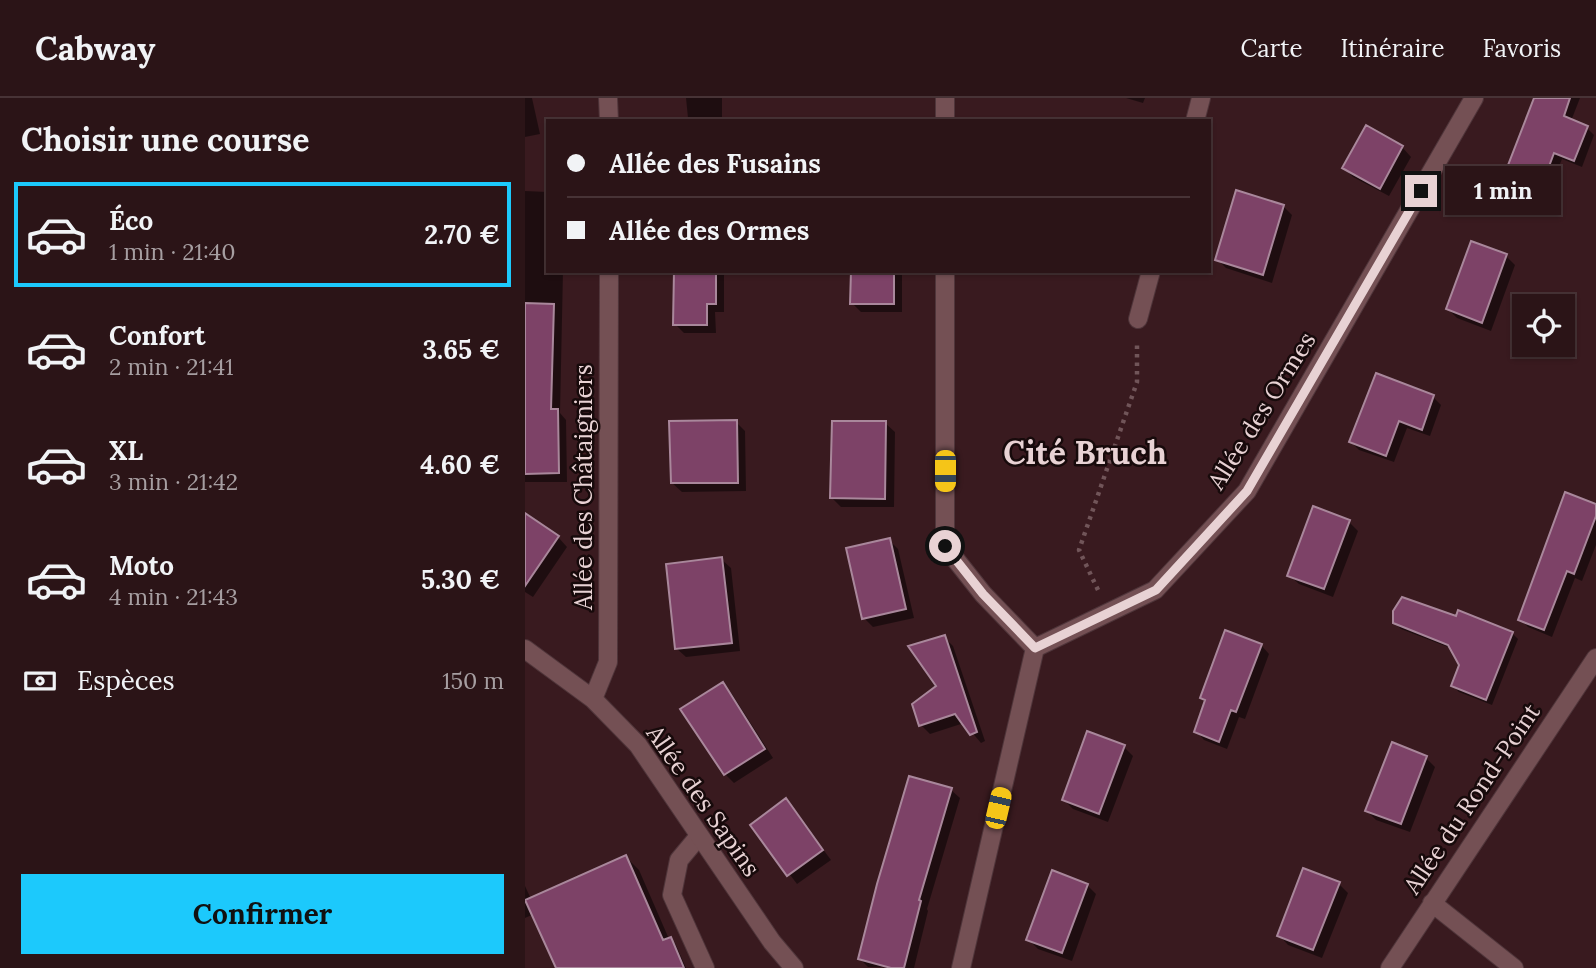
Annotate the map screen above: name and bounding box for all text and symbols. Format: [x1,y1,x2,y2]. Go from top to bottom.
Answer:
text: Cabway [35,27,155,69]
text: Carte [1241,33,1303,64]
text: Itinéraire [1341,33,1444,64]
text: Favoris [1482,33,1561,64]
text: Choisir une course [21,119,309,160]
text: Allée des Fusains [609,147,821,180]
callout: 1 min [1445,166,1561,216]
route end [1405,175,1437,207]
text: 1 min [1474,176,1532,205]
icon: car [25,203,88,266]
text: Éco [109,204,153,237]
text: Allée des Ormes [609,214,809,247]
text: 2.70 € [424,218,500,251]
text: 1 min · 21:40 [109,237,235,266]
map controls [1512,294,1575,357]
button: locate [1512,294,1575,357]
icon: car [25,318,88,381]
text: Confort [109,319,206,352]
street label: Allée des Ormes [1200,326,1322,496]
text: 3.65 € [423,333,500,366]
text: 2 min · 21:41 [109,352,234,381]
street label: Allée des Châtaigniers [568,364,599,611]
district label: Cité Bruch [1003,432,1167,473]
icon: car [25,433,88,496]
text: XL [109,434,143,467]
text: 4.60 € [420,448,500,481]
car [935,450,956,492]
text: 3 min · 21:42 [109,467,238,496]
route start [929,530,961,562]
icon: car [25,548,88,611]
text: Moto [109,549,174,582]
text: 5.30 € [421,563,500,596]
text: 4 min · 21:43 [109,582,238,611]
icon: cash [21,662,59,700]
text: Espèces [77,664,175,697]
text: 150 m [442,666,504,695]
street label: Allée du Rond-Point [1396,697,1547,901]
street label: Allée des Sapins [639,718,767,882]
car [984,785,1013,831]
button: Confirmer [21,874,504,954]

